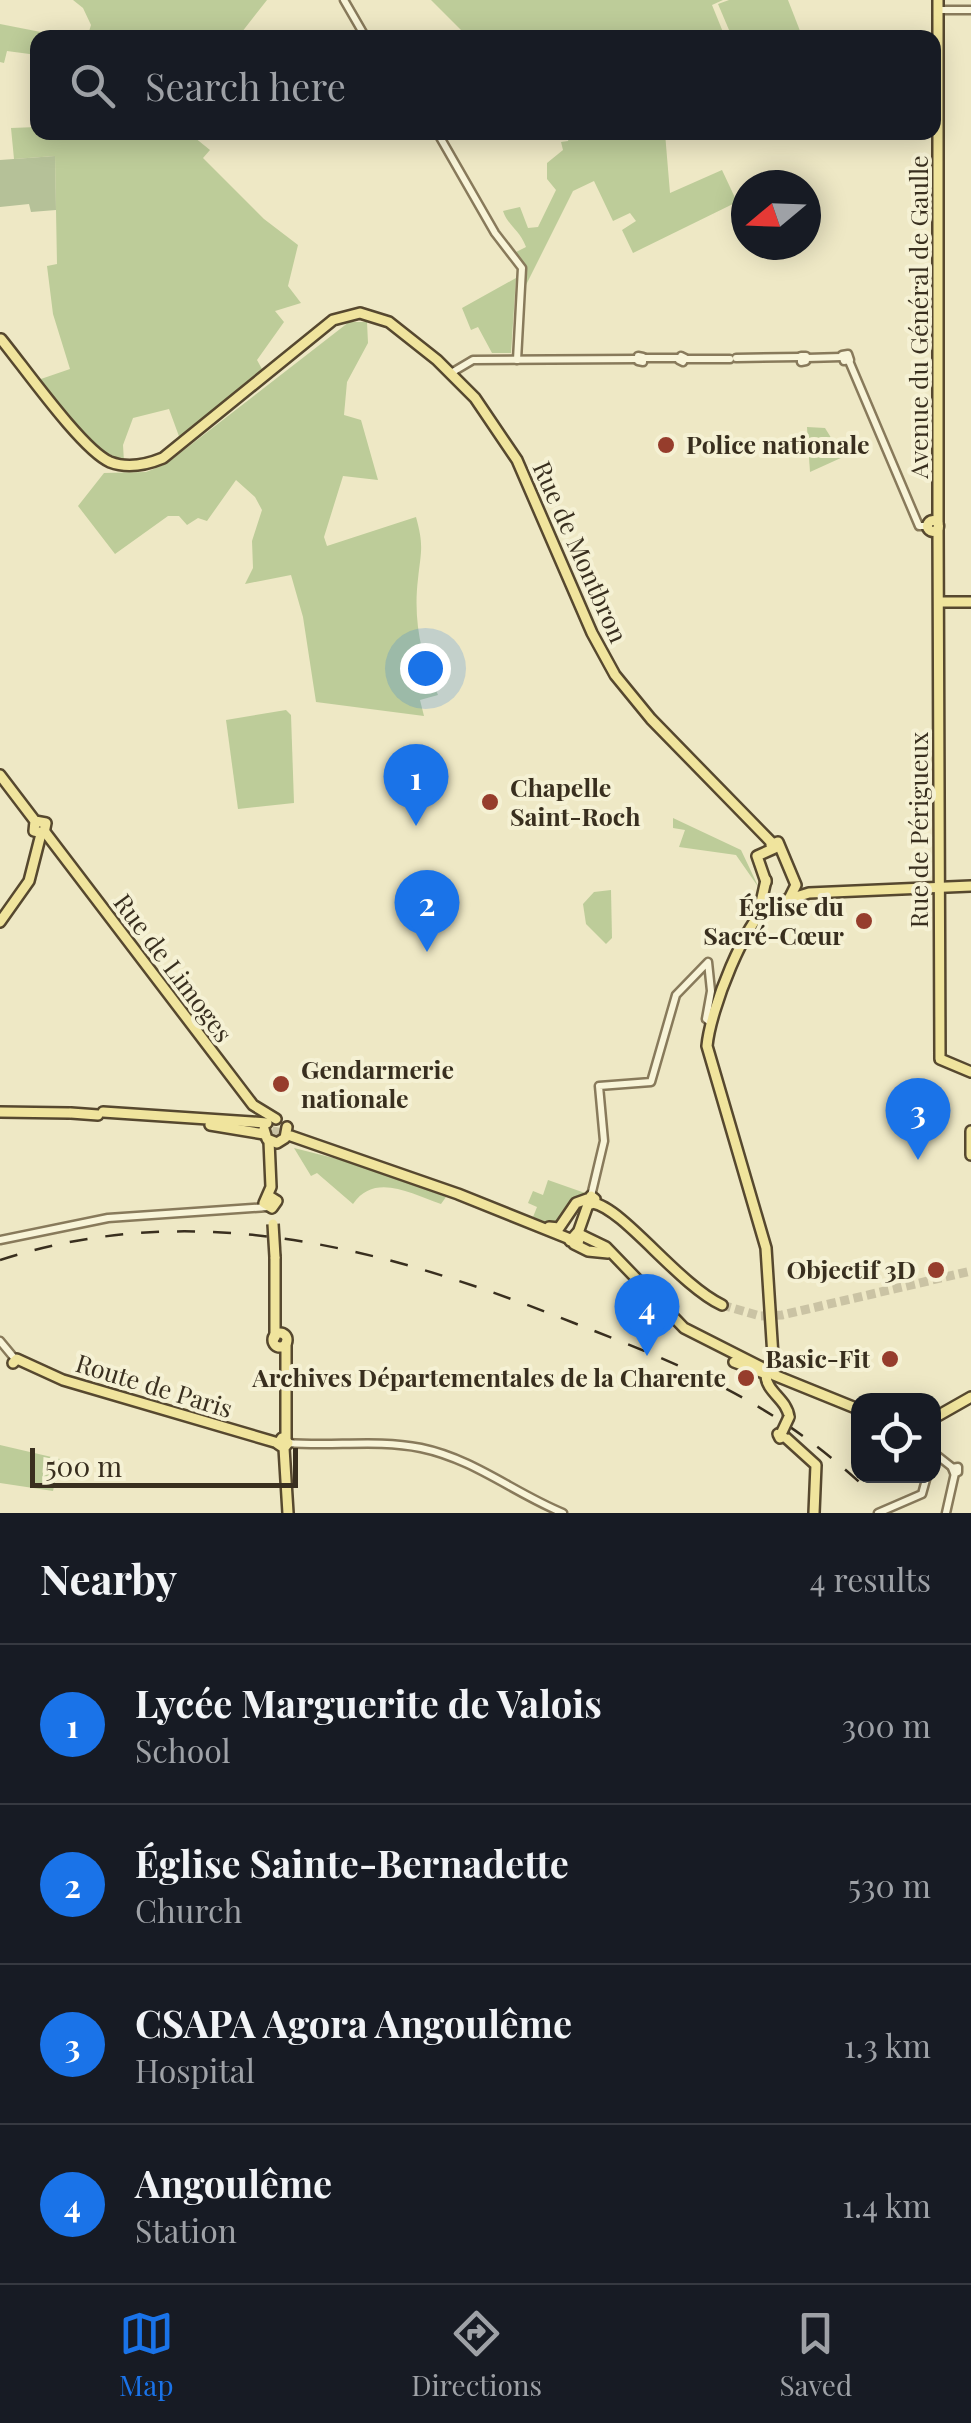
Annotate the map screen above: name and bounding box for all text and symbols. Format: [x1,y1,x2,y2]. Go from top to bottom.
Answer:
search box [30,30,941,140]
icon: search [65,58,120,113]
text: Search here [145,60,346,111]
street label: Avenue du Général de Gaulle [901,155,934,480]
north arrow [731,170,821,260]
place label: Police nationale [686,427,870,460]
marker: Police nationale [655,434,677,456]
street label: Rue de Montbron [527,456,636,647]
your location [400,643,451,694]
street label: Rue de Périgueux [901,732,934,928]
pin: 1 [384,744,448,826]
place label: Chapelle Saint-Roch [510,770,640,832]
marker: Chapelle Saint-Roch [479,791,501,813]
pin: 2 [394,870,460,952]
street label: Rue de Limoges [108,886,241,1048]
place label: Église du Sacré-Cœur [703,889,844,951]
marker: Église du Sacré-Cœur [853,910,875,932]
place label: Gendarmerie nationale [301,1052,454,1114]
marker: Gendarmerie nationale [270,1073,292,1095]
pin: 3 [886,1078,950,1160]
place label: Objectif 3D [786,1252,916,1285]
marker: Objectif 3D [925,1259,947,1281]
pin: 4 [614,1274,680,1356]
place label: Basic-Fit [765,1341,870,1374]
street label: Route de Paris [72,1345,237,1424]
marker: Basic-Fit [879,1348,901,1370]
place label: Archives Départementales de la Charente [251,1360,726,1393]
marker: Archives Départementales de la Charente [735,1367,757,1389]
map controls [851,1393,941,1483]
button: locate [851,1393,941,1483]
scale bar [30,1443,298,1488]
text: 500 m [45,1447,122,1484]
text: Nearby [40,1550,177,1606]
text: 4 results [810,1557,931,1600]
text: Lycée Marguerite de Valois [135,1677,602,1728]
text: 1 [66,1703,79,1746]
text: 300 m [842,1703,931,1746]
text: School [135,1728,231,1771]
text: Église Sainte-Bernadette [135,1837,569,1888]
text: 2 [64,1863,81,1906]
text: 530 m [848,1863,931,1906]
text: Church [135,1888,242,1931]
text: CSAPA Agora Angoulême [135,1997,572,2048]
text: 3 [65,2023,80,2066]
text: 1.3 km [844,2023,931,2066]
text: Hospital [135,2048,255,2091]
text: Angoulême [135,2157,332,2208]
text: 4 [64,2183,81,2226]
text: 1.4 km [842,2183,931,2226]
text: Station [135,2208,237,2251]
tab: Map [119,2306,174,2403]
tab: Directions [411,2306,542,2403]
tab: Saved [779,2306,852,2403]

